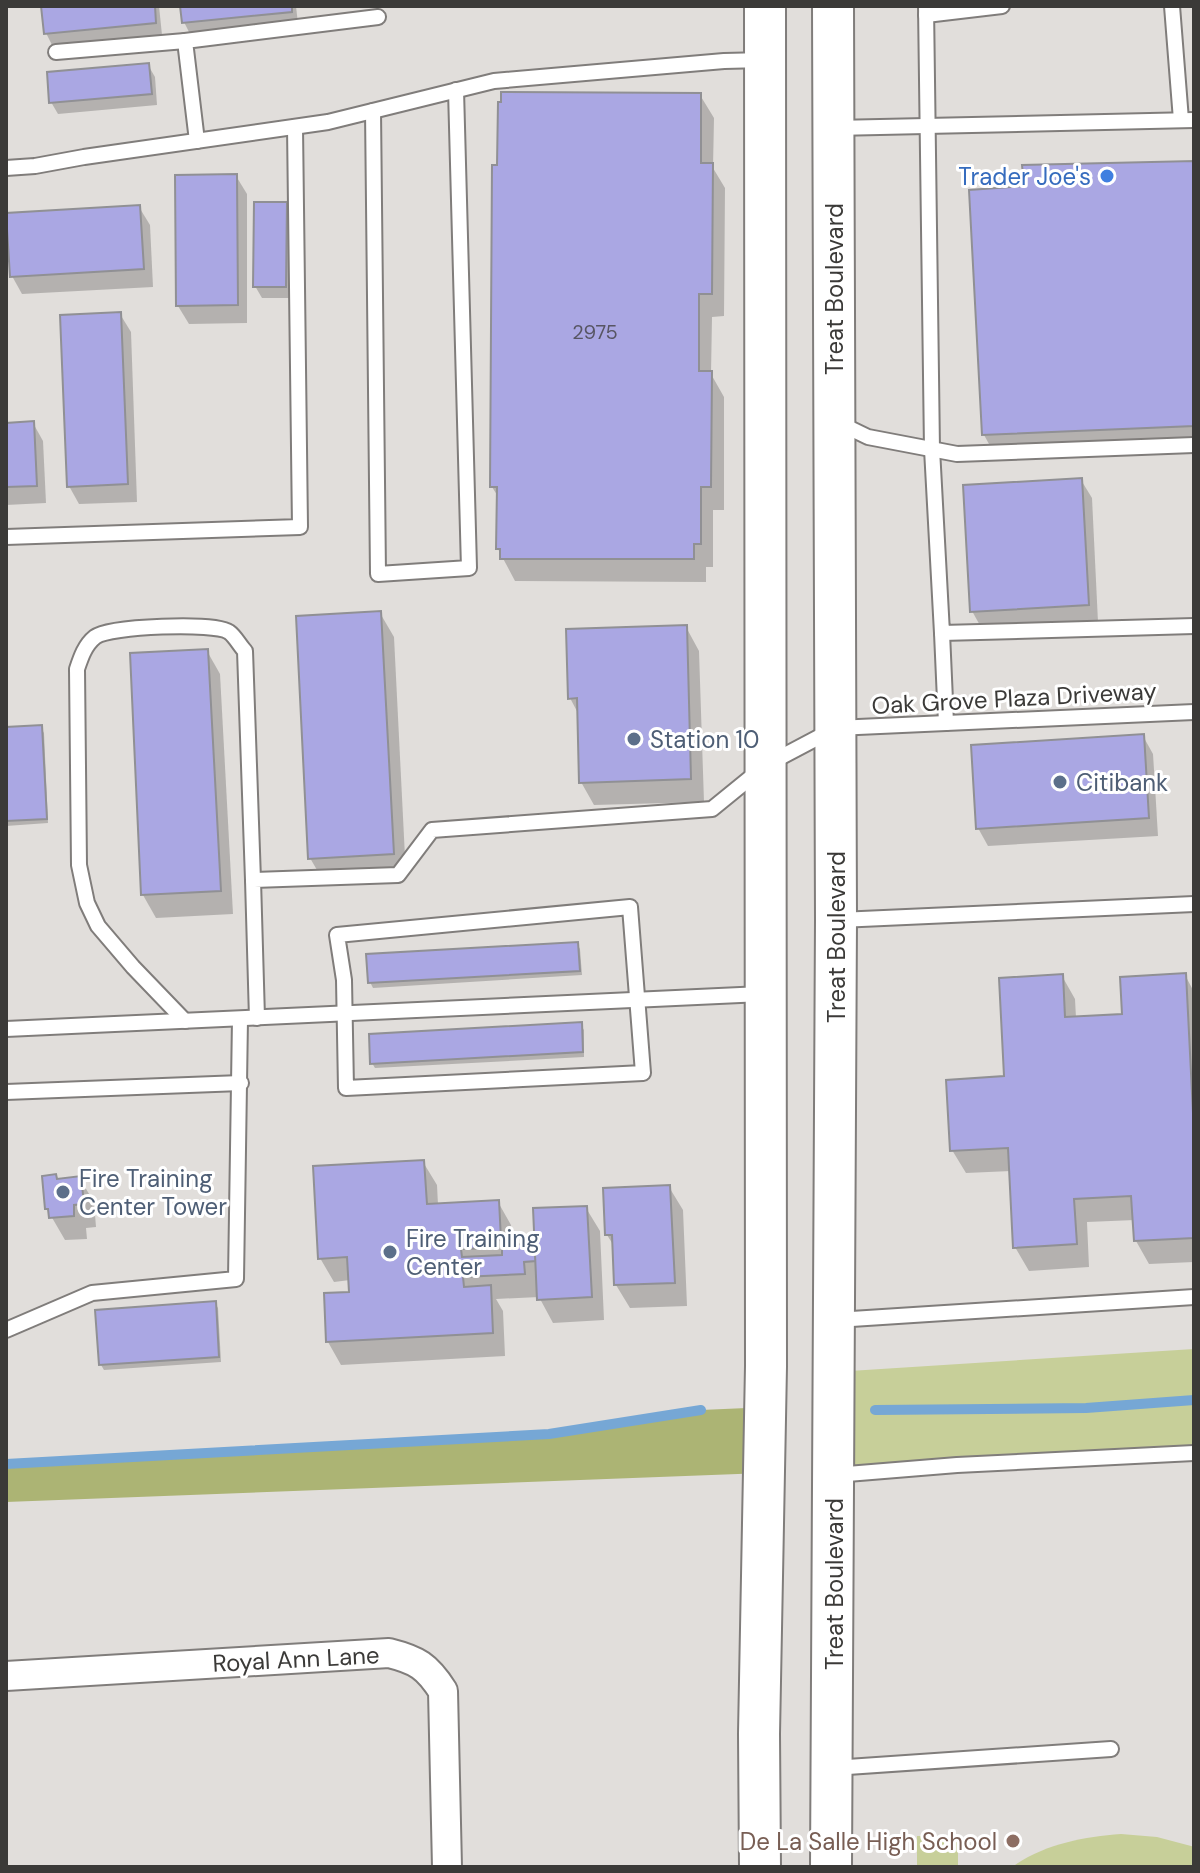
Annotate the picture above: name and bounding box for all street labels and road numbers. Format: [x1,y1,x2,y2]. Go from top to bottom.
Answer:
street label: Treat Boulevard [819,203,850,375]
street label: Oak Grove Plaza Driveway [871,675,1157,721]
street label: Treat Boulevard [821,851,852,1023]
street label: Treat Boulevard [819,1498,850,1670]
street label: Royal Ann Lane [212,1639,380,1679]

